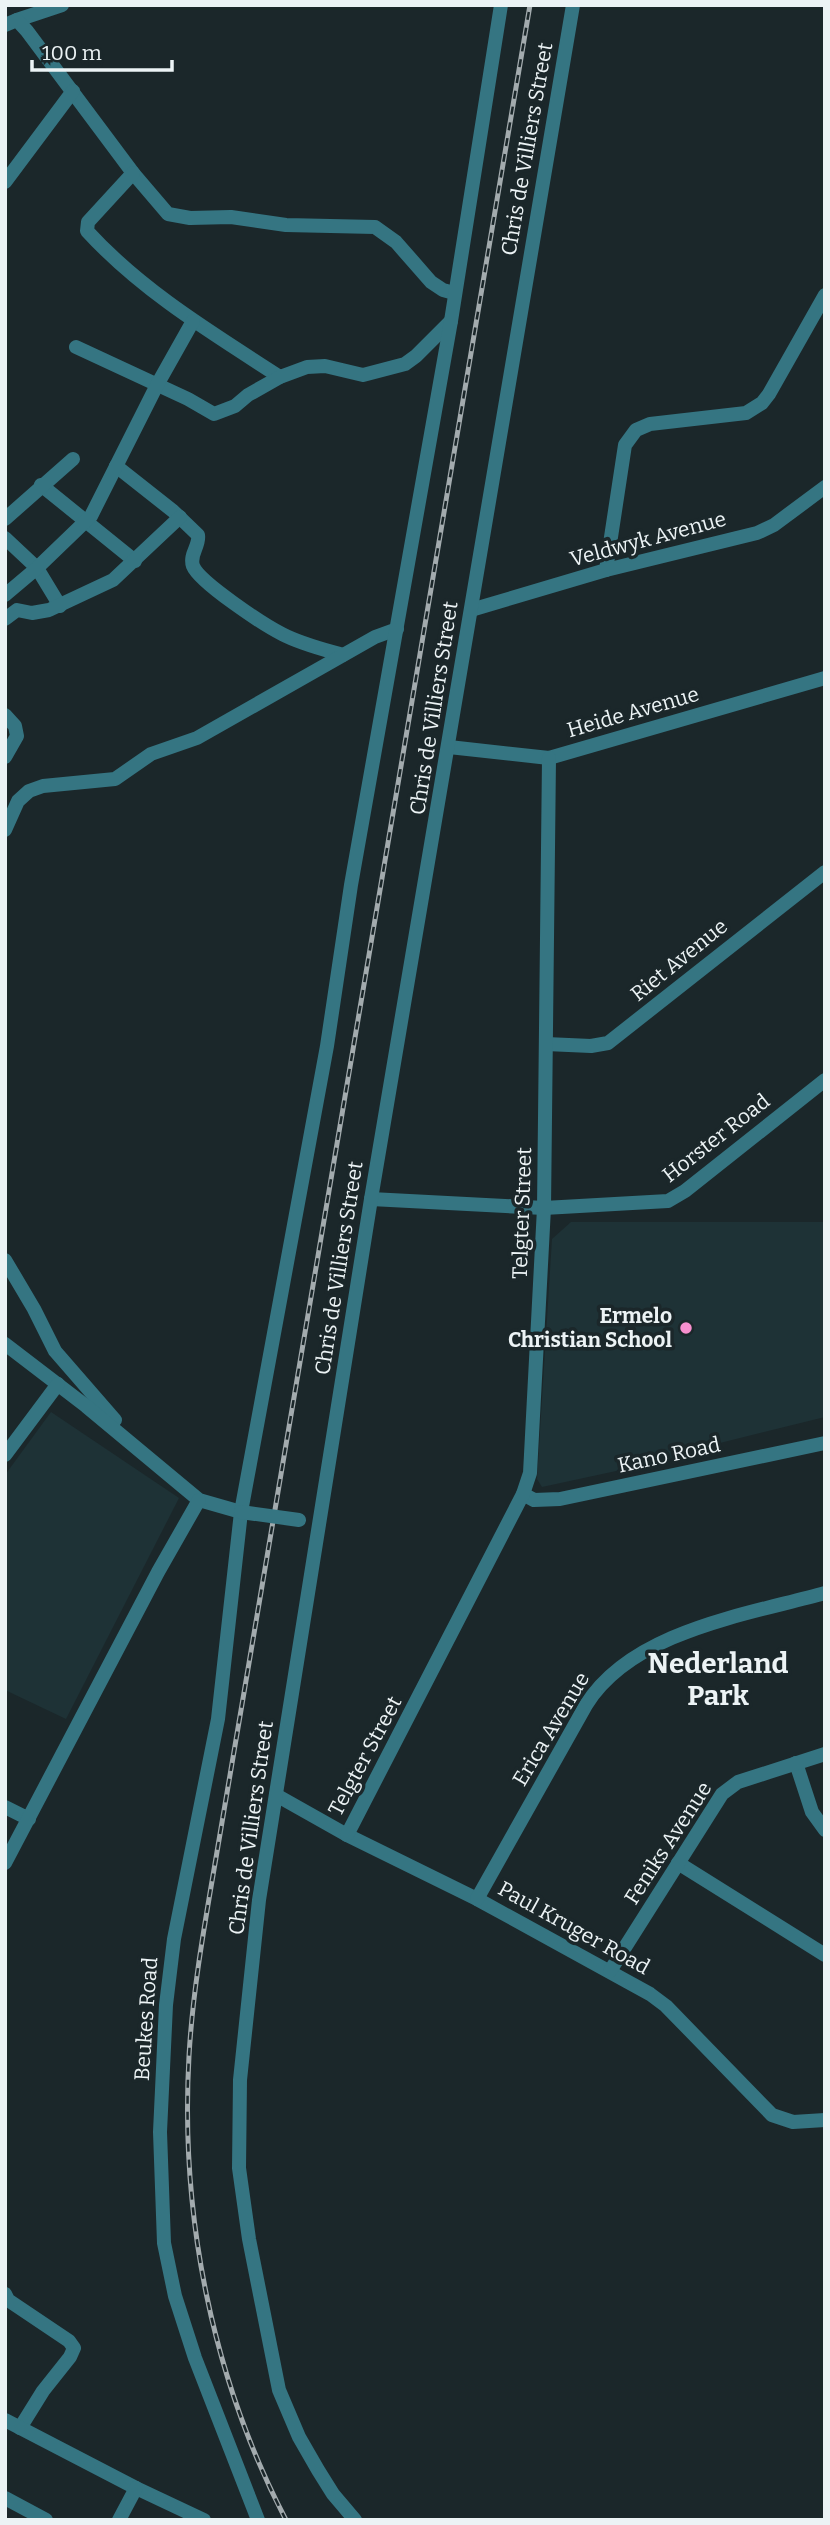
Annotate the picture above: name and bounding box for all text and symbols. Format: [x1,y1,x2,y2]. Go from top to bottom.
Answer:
scale bar [32,28,172,72]
text: 100 m [42,40,102,66]
street label: Chris de Villiers Street [495,40,559,258]
street label: Veldwyk Avenue [567,506,729,572]
street label: Chris de Villiers Street [404,599,464,817]
street label: Heide Avenue [564,681,702,743]
street label: Riet Avenue [625,913,733,1007]
street label: Horster Road [657,1088,775,1188]
street label: Telgter Street [507,1146,537,1279]
street label: Chris de Villiers Street [309,1159,369,1377]
place label: Ermelo Christian School [508,1303,672,1353]
marker: Ermelo Christian School [678,1320,694,1336]
street label: Kano Road [615,1431,723,1479]
district label: Nederland Park [648,1647,789,1712]
street label: Erica Avenue [507,1667,595,1791]
street label: Telgter Street [323,1691,408,1820]
street label: Chris de Villiers Street [223,1719,279,1937]
street label: Feniks Avenue [619,1777,717,1909]
street label: Paul Kruger Road [494,1876,654,1980]
street label: Beukes Road [129,1956,163,2082]

